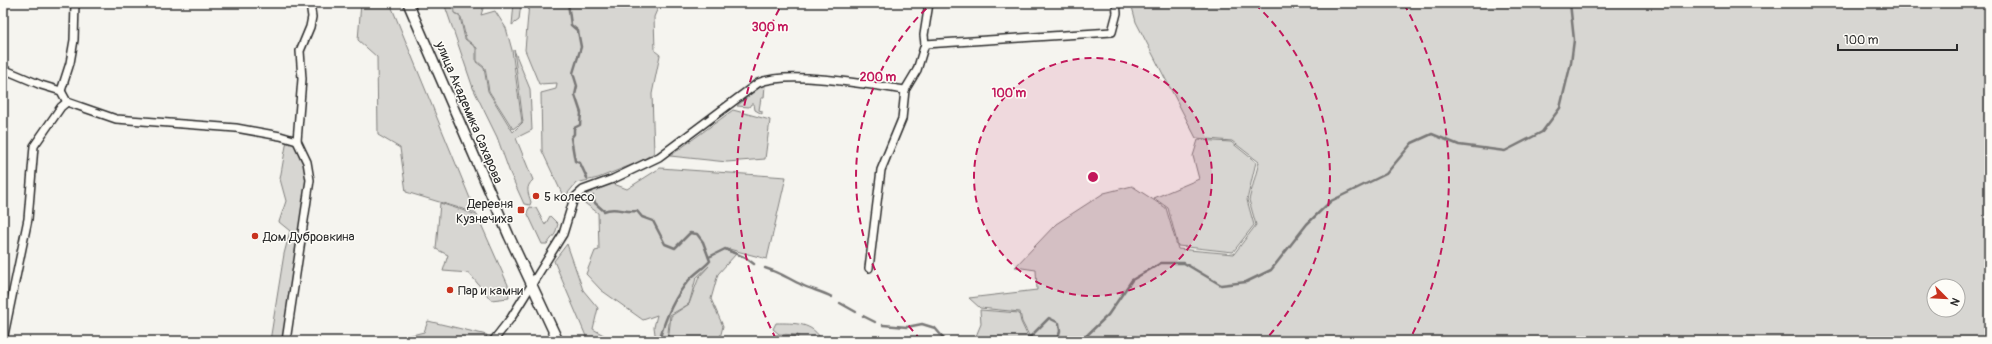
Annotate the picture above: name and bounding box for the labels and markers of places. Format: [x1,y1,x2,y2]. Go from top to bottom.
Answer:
centre of rings [1086,170,1100,184]
place label: 5 колесо [544,189,594,205]
marker: 5 колесо [531,191,541,201]
place label: Деревня Кузнечиха [456,196,513,227]
marker: Деревня Кузнечиха [516,205,526,215]
place label: Дом Дубровкина [262,229,355,245]
marker: Дом Дубровкина [250,231,260,241]
place label: Пар и камни [458,283,523,299]
marker: Пар и камни [445,285,455,295]

